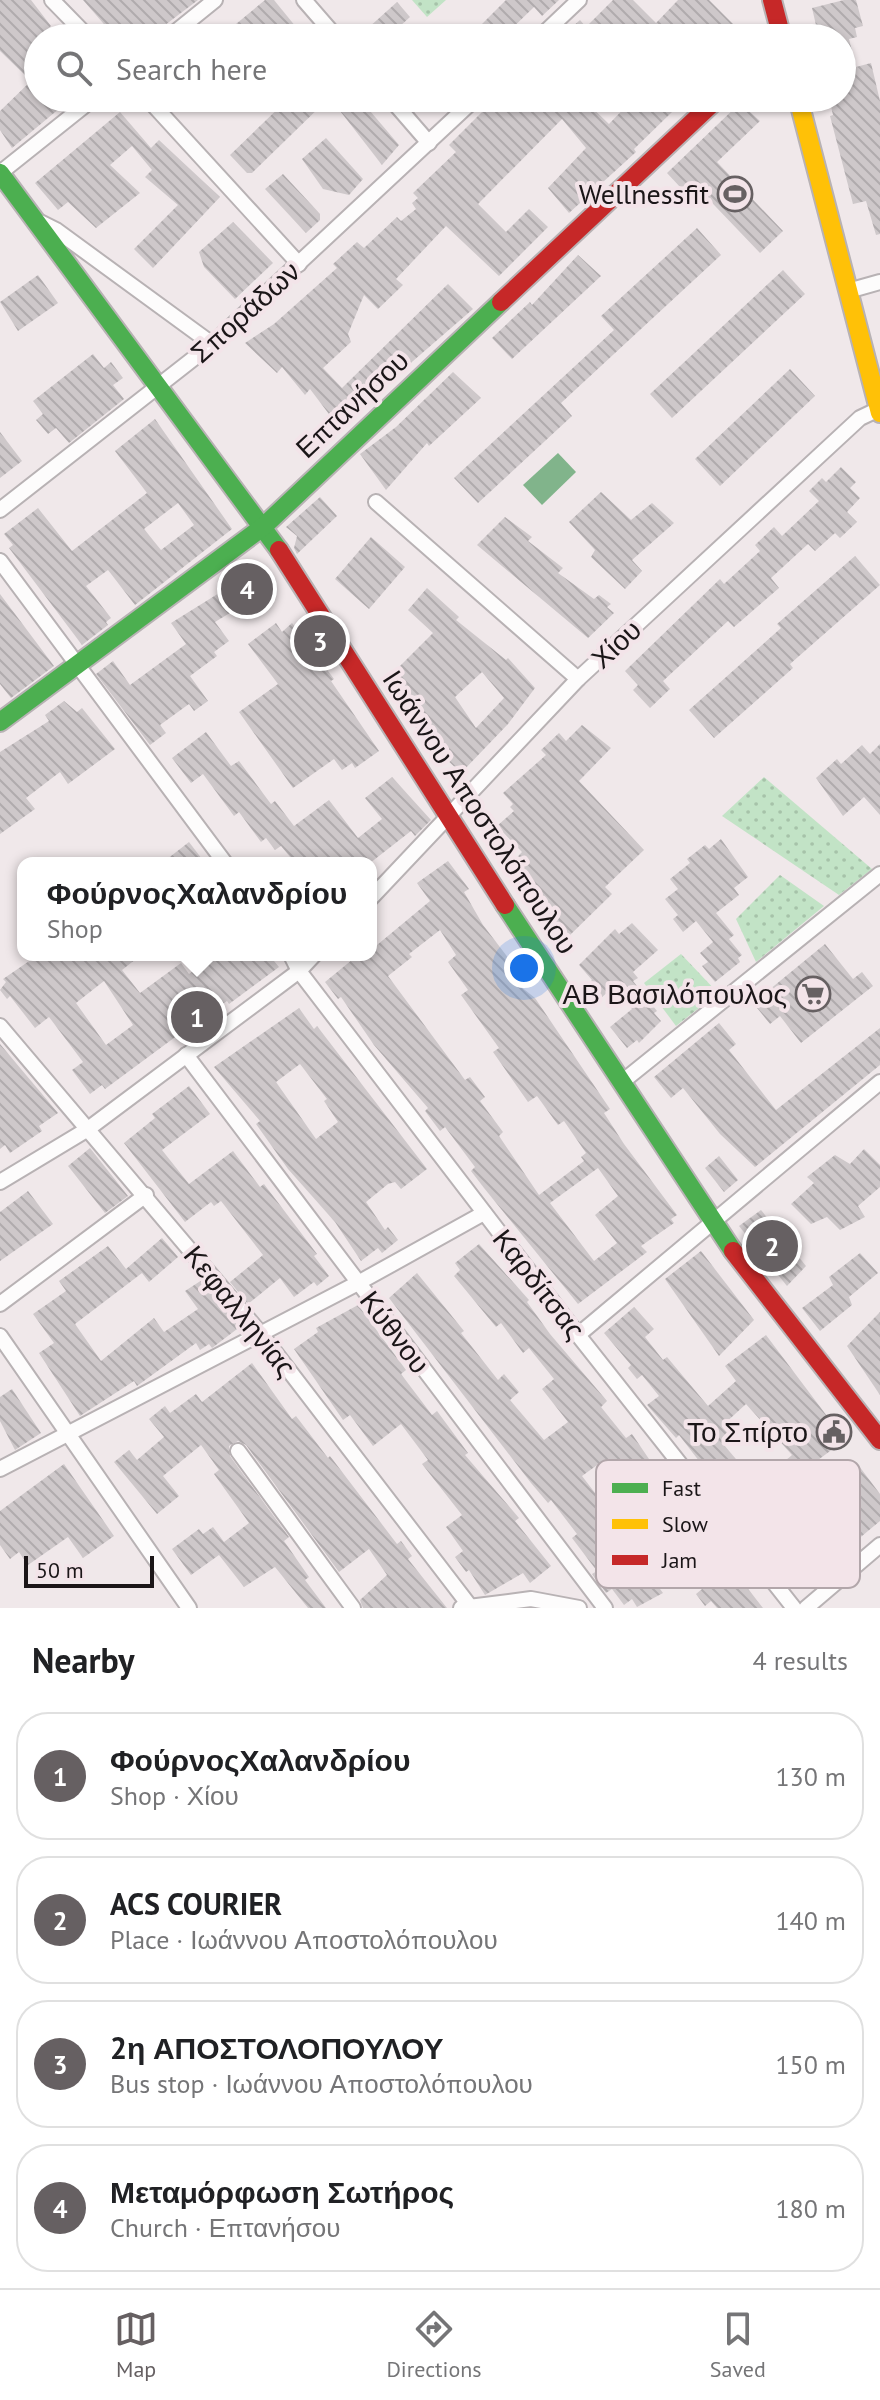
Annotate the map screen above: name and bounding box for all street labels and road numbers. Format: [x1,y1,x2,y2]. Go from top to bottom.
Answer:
street label: Σποράδων [182,253,307,371]
street label: Επτανήσου [287,342,416,466]
street label: Χίου [583,611,649,676]
street label: Ιωάννου Αποστολόπουλου [375,663,586,961]
street label: Καρδίτσας [485,1221,594,1346]
street label: Κεφαλληνίας [176,1237,305,1384]
street label: Κύθνου [352,1283,439,1381]

